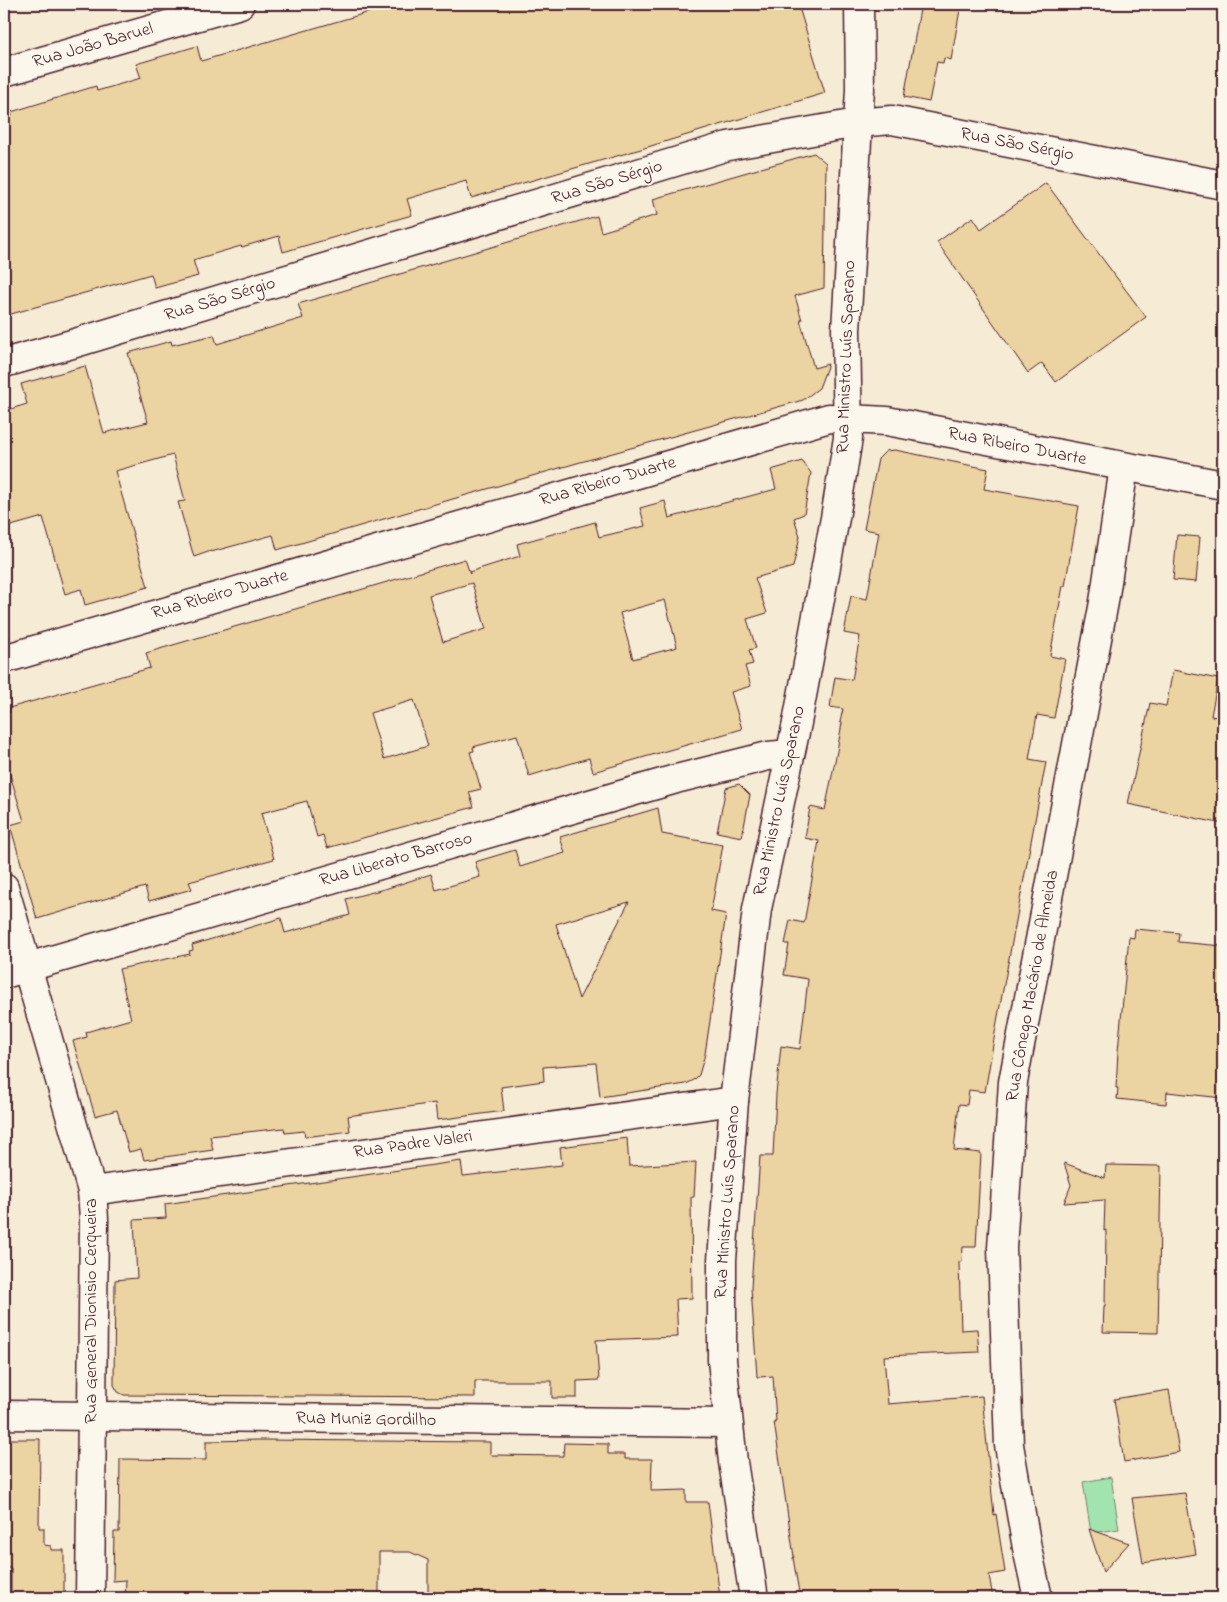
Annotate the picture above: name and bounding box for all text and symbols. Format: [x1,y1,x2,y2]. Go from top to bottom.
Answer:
street label: Rua João Baruel [30,16,156,76]
street label: Rua São Sérgio [958,121,1076,170]
street label: Rua São Sérgio [548,154,666,213]
street label: Rua Ministro Luís Sparano [831,260,863,454]
street label: Rua São Sérgio [161,271,279,330]
street label: Rua Ribeiro Duarte [945,421,1089,473]
street label: Rua Ribeiro Duarte [537,450,680,514]
street label: Rua Ribeiro Duarte [149,563,292,627]
street label: Rua Ministro Luís Sparano [747,704,813,898]
street label: Rua Liberato Barroso [316,826,476,894]
street label: Rua Cônego Macário de Almeida [1000,868,1067,1104]
street label: Rua Ministro Luís Sparano [708,1104,748,1300]
street label: Rua Padre Valeri [352,1124,474,1166]
street label: Rua General Dionisio Cerqueira [79,1198,105,1424]
street label: Rua Muniz Gordilho [296,1406,436,1434]

